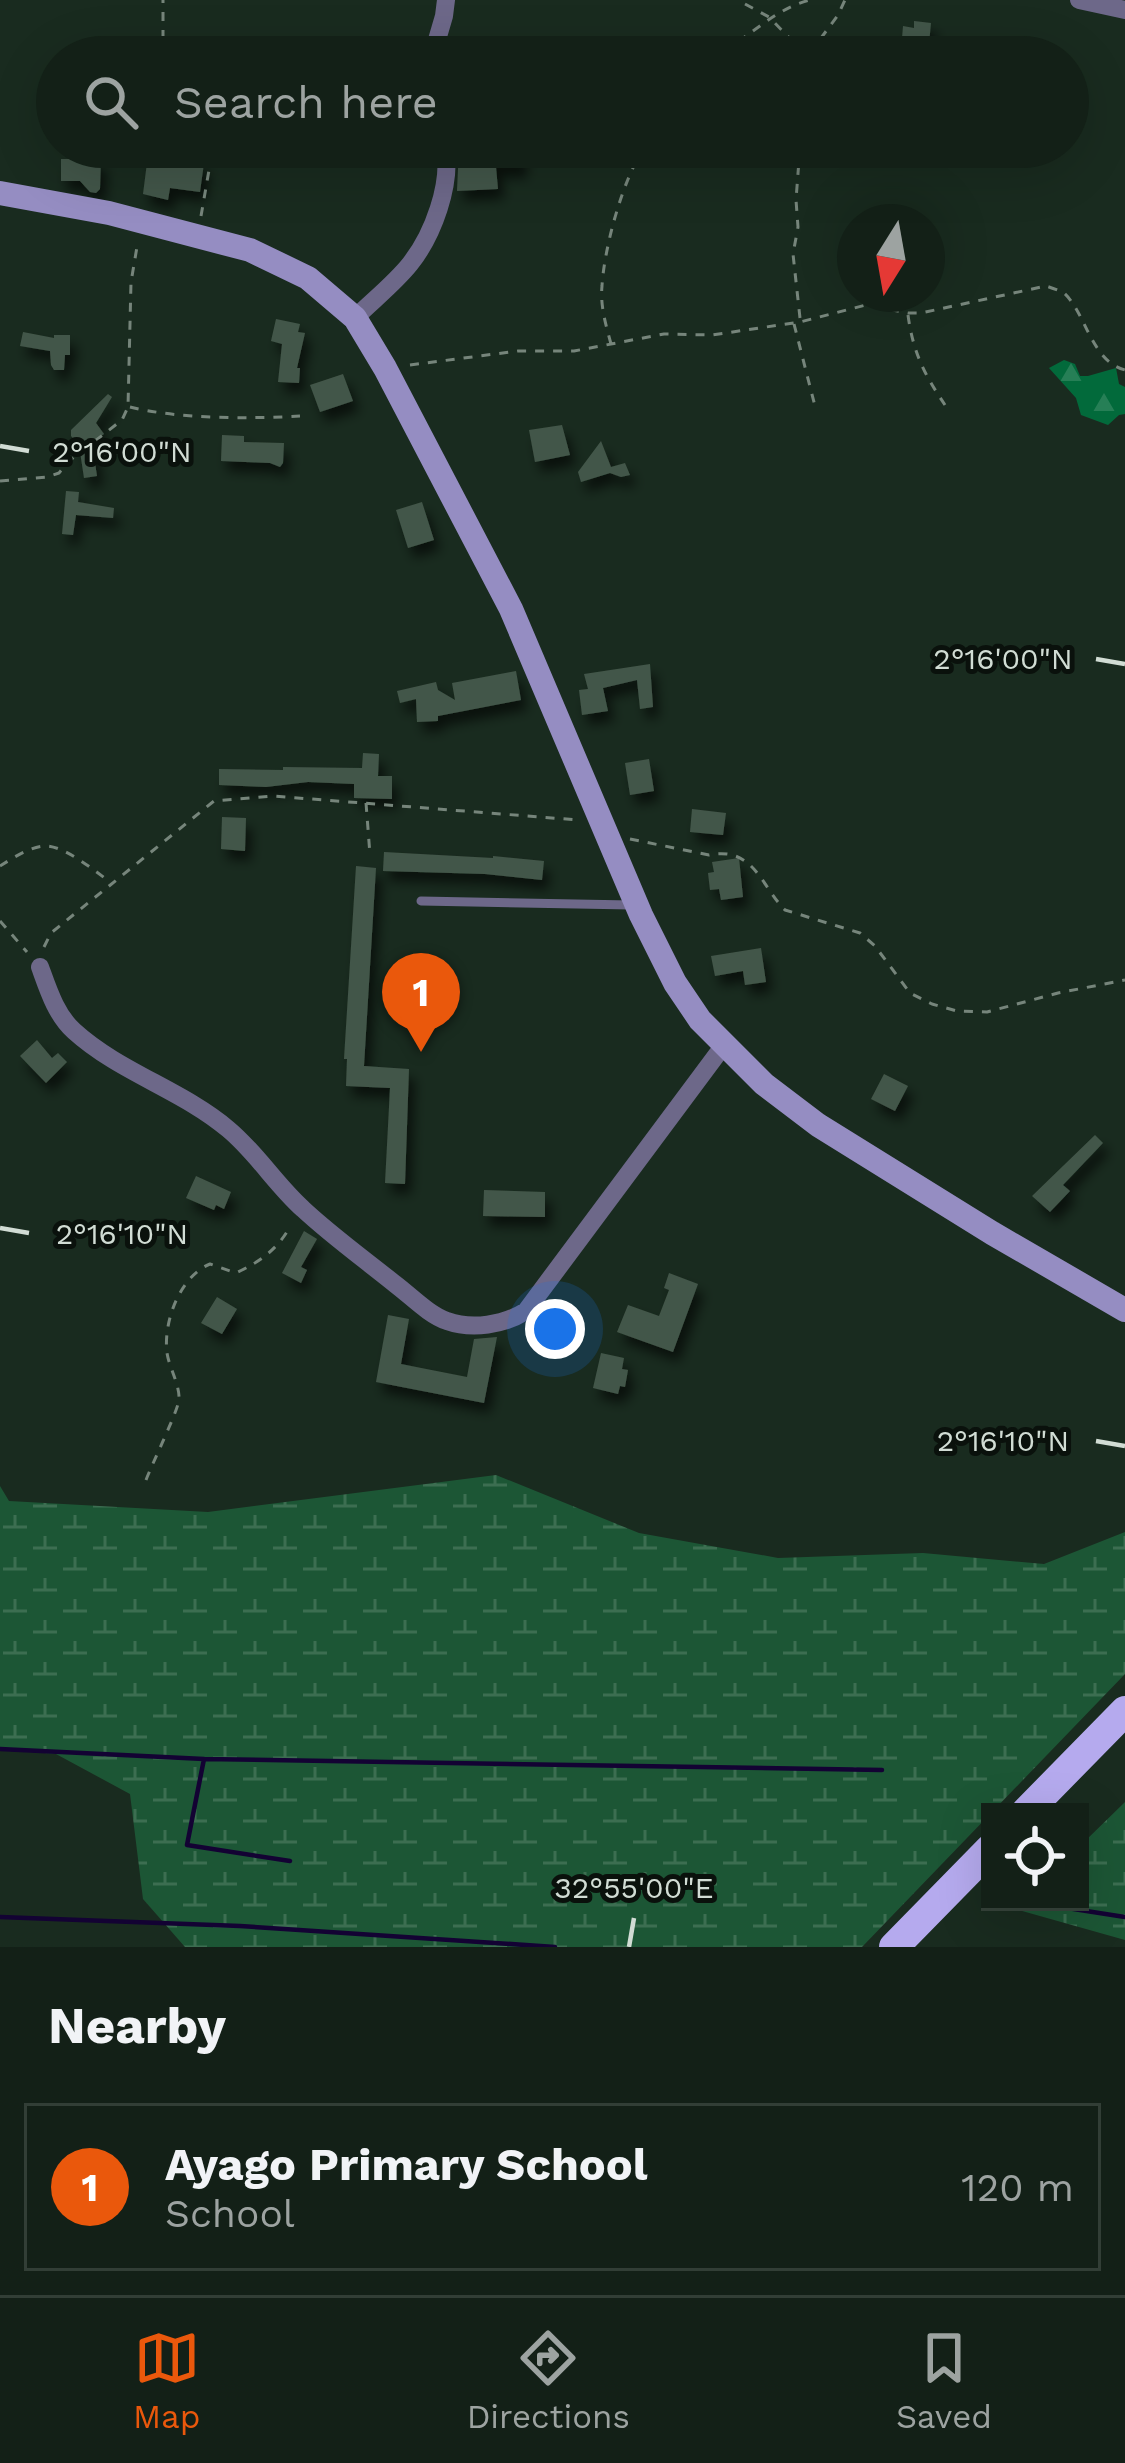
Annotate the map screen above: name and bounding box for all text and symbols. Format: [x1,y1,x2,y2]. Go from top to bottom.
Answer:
search box [36,36,1089,168]
icon: search [78,69,144,135]
text: Search here [174,76,438,129]
north arrow [837,204,945,312]
text: 2°16'00"N [52,434,192,469]
text: 2°16'00"N [933,641,1073,676]
pin: 1 [382,953,460,1052]
text: 2°16'10"N [56,1216,188,1251]
your location [525,1299,585,1359]
text: 2°16'10"N [937,1423,1069,1458]
map controls [981,1803,1089,1911]
button: locate [981,1803,1089,1911]
text: 32°55'00"E [554,1870,714,1905]
text: Nearby [48,1996,226,2055]
text: Ayago Primary School [165,2138,647,2191]
text: 1 [82,2165,98,2210]
text: 120 m [961,2165,1074,2210]
text: School [165,2191,295,2236]
tab: Map [133,2325,200,2436]
tab: Directions [467,2325,630,2436]
tab: Saved [896,2325,992,2436]

